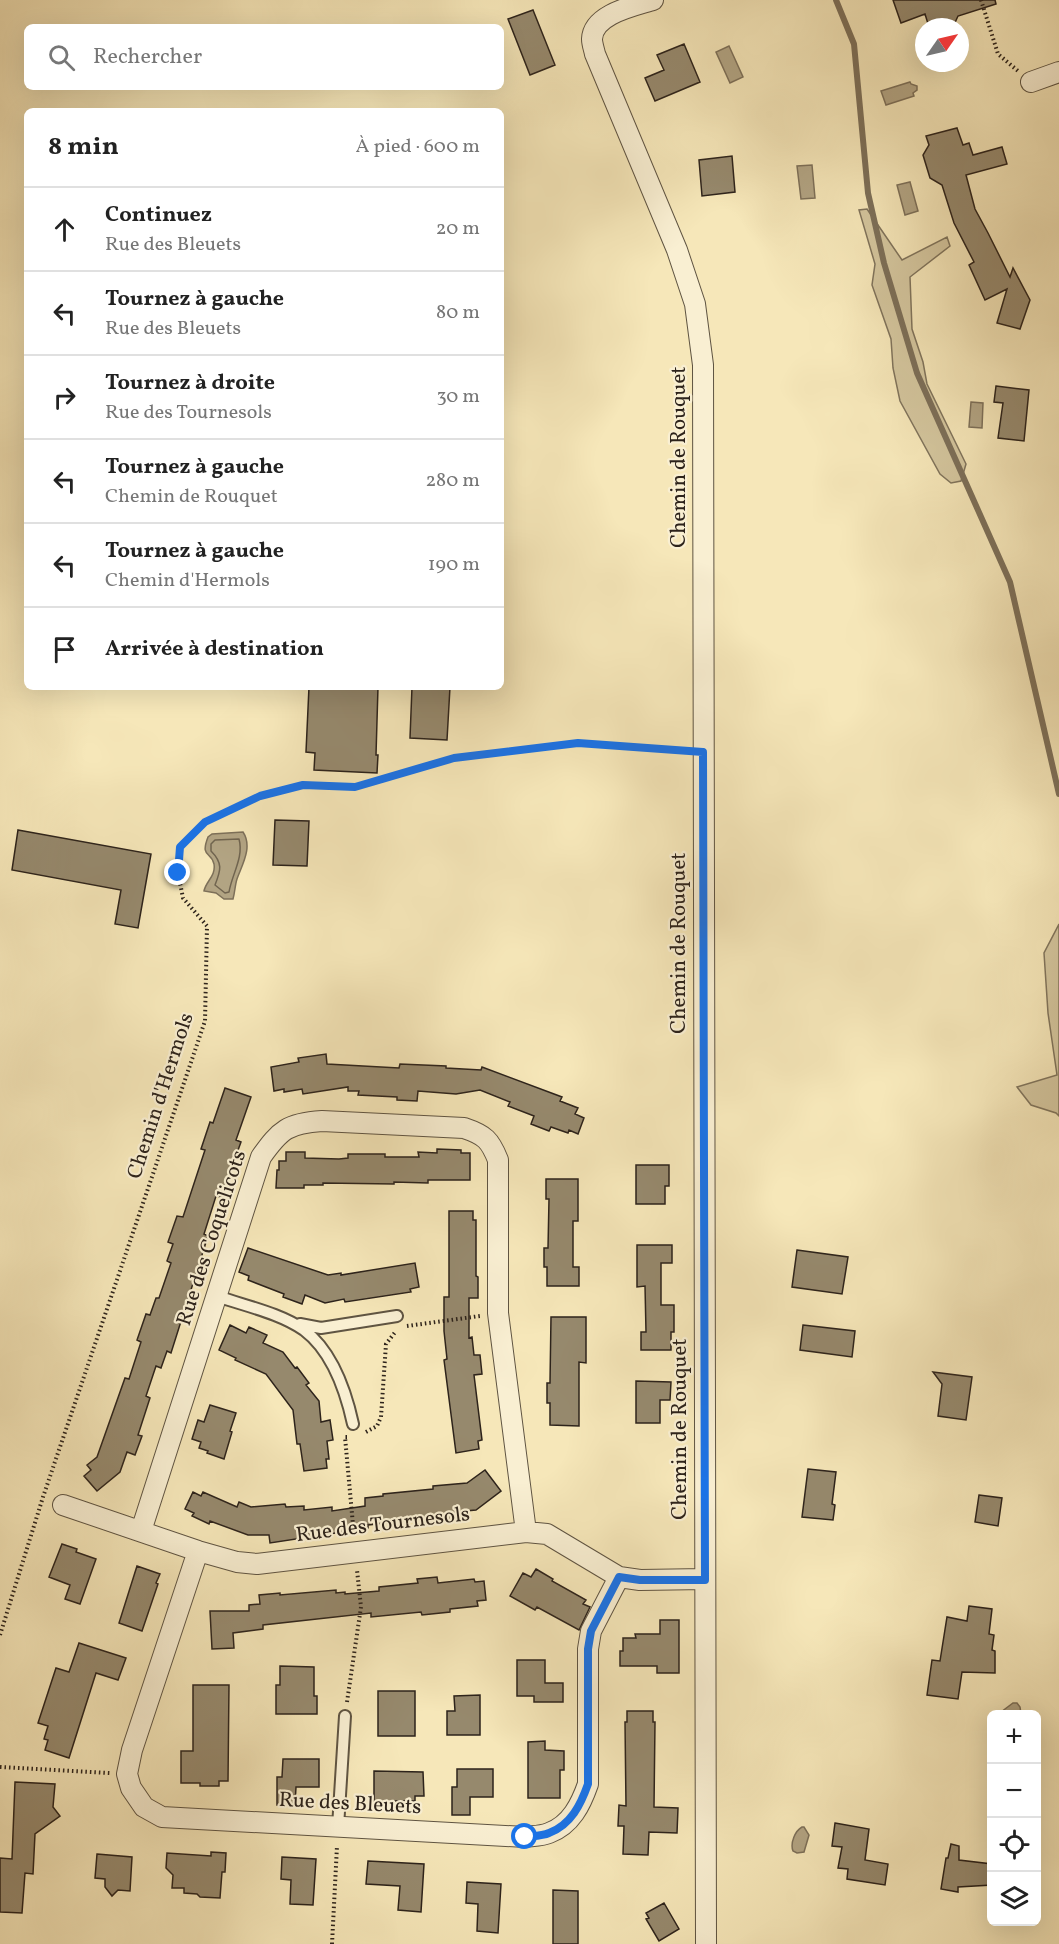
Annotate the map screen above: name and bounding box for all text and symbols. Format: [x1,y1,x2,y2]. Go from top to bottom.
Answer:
north arrow [915,18,969,72]
search box [24,24,504,90]
icon: search [45,41,78,74]
text: Rechercher [93,42,202,73]
text: 8 min [48,129,119,165]
text: À pied · 600 m [356,133,480,161]
text: Continuez [105,200,212,231]
icon: ahead [48,213,81,246]
text: 20 m [436,215,480,243]
text: Rue des Bleuets [105,231,241,259]
text: Tournez à gauche [105,284,284,315]
icon: left [48,297,81,330]
text: 80 m [436,299,480,327]
text: Rue des Bleuets [105,315,241,343]
street label: Chemin de Rouquet [665,366,694,548]
text: Tournez à droite [105,368,275,399]
icon: right [48,381,81,414]
text: 30 m [436,383,480,411]
text: Rue des Tournesols [105,399,272,427]
text: Tournez à gauche [105,452,284,483]
icon: left [48,465,81,498]
text: 280 m [425,467,480,495]
text: Chemin de Rouquet [105,483,278,511]
text: Tournez à gauche [105,536,284,567]
icon: left [48,549,81,582]
text: 190 m [428,551,480,579]
text: Chemin d'Hermols [105,567,270,595]
icon: arrive [48,633,81,666]
text: Arrivée à destination [105,634,324,665]
street label: Chemin de Rouquet [665,852,694,1034]
route end [164,859,190,885]
street label: Chemin d'Hermols [120,1009,202,1183]
street label: Rue des Coquelicots [170,1146,254,1330]
street label: Chemin de Rouquet [666,1338,695,1520]
street label: Rue des Tournesols [294,1500,472,1550]
map controls [987,1710,1041,1926]
button: + [987,1710,1041,1764]
button: − [987,1764,1041,1818]
street label: Rue des Bleuets [278,1786,422,1822]
button: locate [987,1818,1041,1872]
route start [511,1823,537,1849]
button: layers [987,1872,1041,1926]

